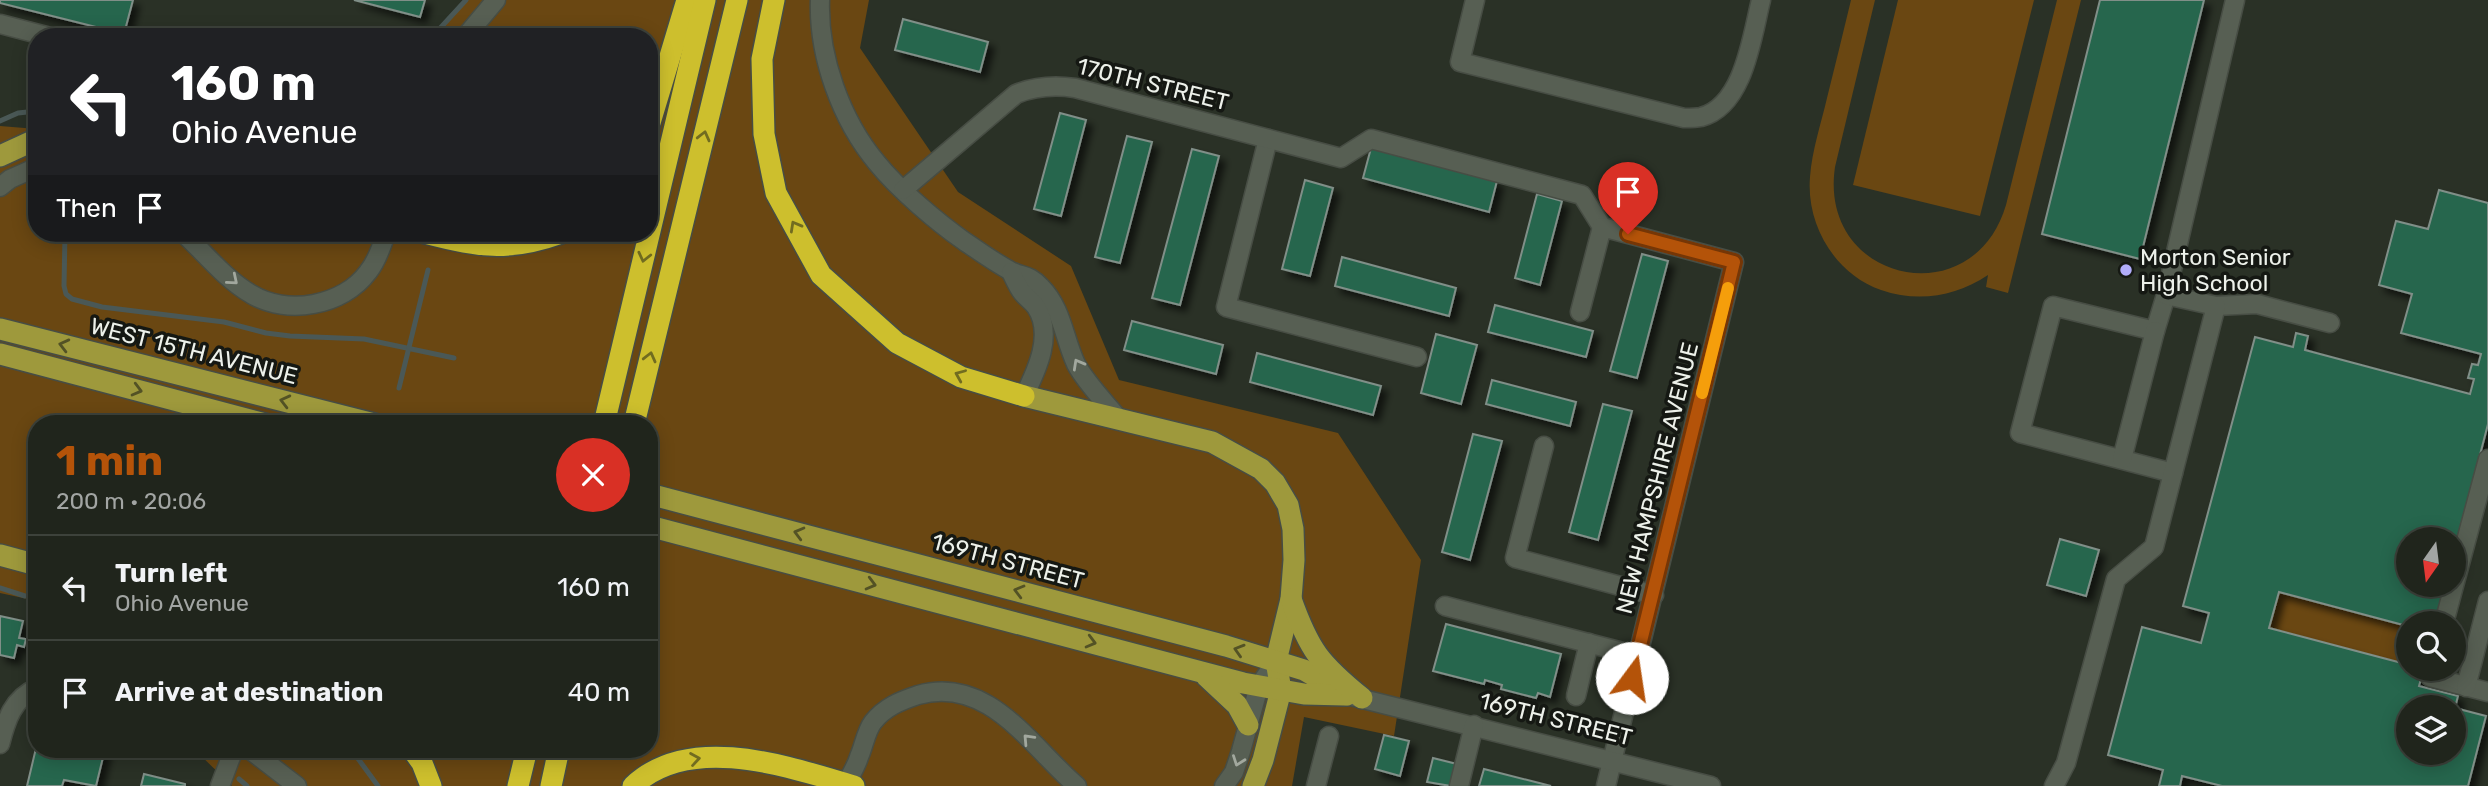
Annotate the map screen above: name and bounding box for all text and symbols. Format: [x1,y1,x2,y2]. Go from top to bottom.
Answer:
street label: 170TH STREET [1074,52,1232,116]
text: 160 m [171,54,316,112]
icon: left [56,56,147,147]
text: Ohio Avenue [171,113,357,151]
one-way arrow [696,130,710,142]
pin [1598,162,1658,234]
icon: arrive [1609,173,1647,211]
icon: arrive [131,189,169,227]
text: Then [56,193,117,224]
one-way arrow [790,221,803,234]
place label: Morton Senior High School [2140,243,2291,297]
one-way arrow [638,251,652,263]
marker: Morton Senior High School [2118,262,2134,278]
one-way arrow [224,272,237,284]
street label: WEST 15TH AVENUE [88,312,300,390]
one-way arrow [58,339,70,353]
street label: NEW HAMPSHIRE AVENUE [1610,339,1704,617]
one-way arrow [642,351,656,363]
one-way arrow [1073,359,1086,371]
one-way arrow [954,369,967,383]
one-way arrow [131,382,143,396]
one-way arrow [279,395,291,409]
text: 1 min [56,436,163,486]
button: close [556,438,630,512]
text: 200 m · 20:06 [56,487,206,515]
one-way arrow [794,527,806,542]
street label: 169TH STREET [929,527,1087,595]
north arrow [2396,527,2466,597]
map controls [2396,527,2466,765]
text: Turn left [115,558,227,589]
icon: left [56,569,94,607]
text: 160 m [557,572,630,603]
one-way arrow [865,576,877,590]
one-way arrow [1014,585,1026,599]
text: Ohio Avenue [115,589,249,617]
button: search [2396,611,2466,681]
one-way arrow [1084,634,1096,648]
position arrow [1595,641,1669,715]
one-way arrow [1234,644,1246,658]
icon: arrive [56,674,94,712]
text: Arrive at destination [115,677,383,708]
text: 40 m [568,677,630,708]
street label: 169TH STREET [1477,686,1635,752]
button: layers [2396,695,2466,765]
one-way arrow [1024,734,1036,747]
one-way arrow [689,752,701,767]
one-way arrow [1232,754,1246,766]

